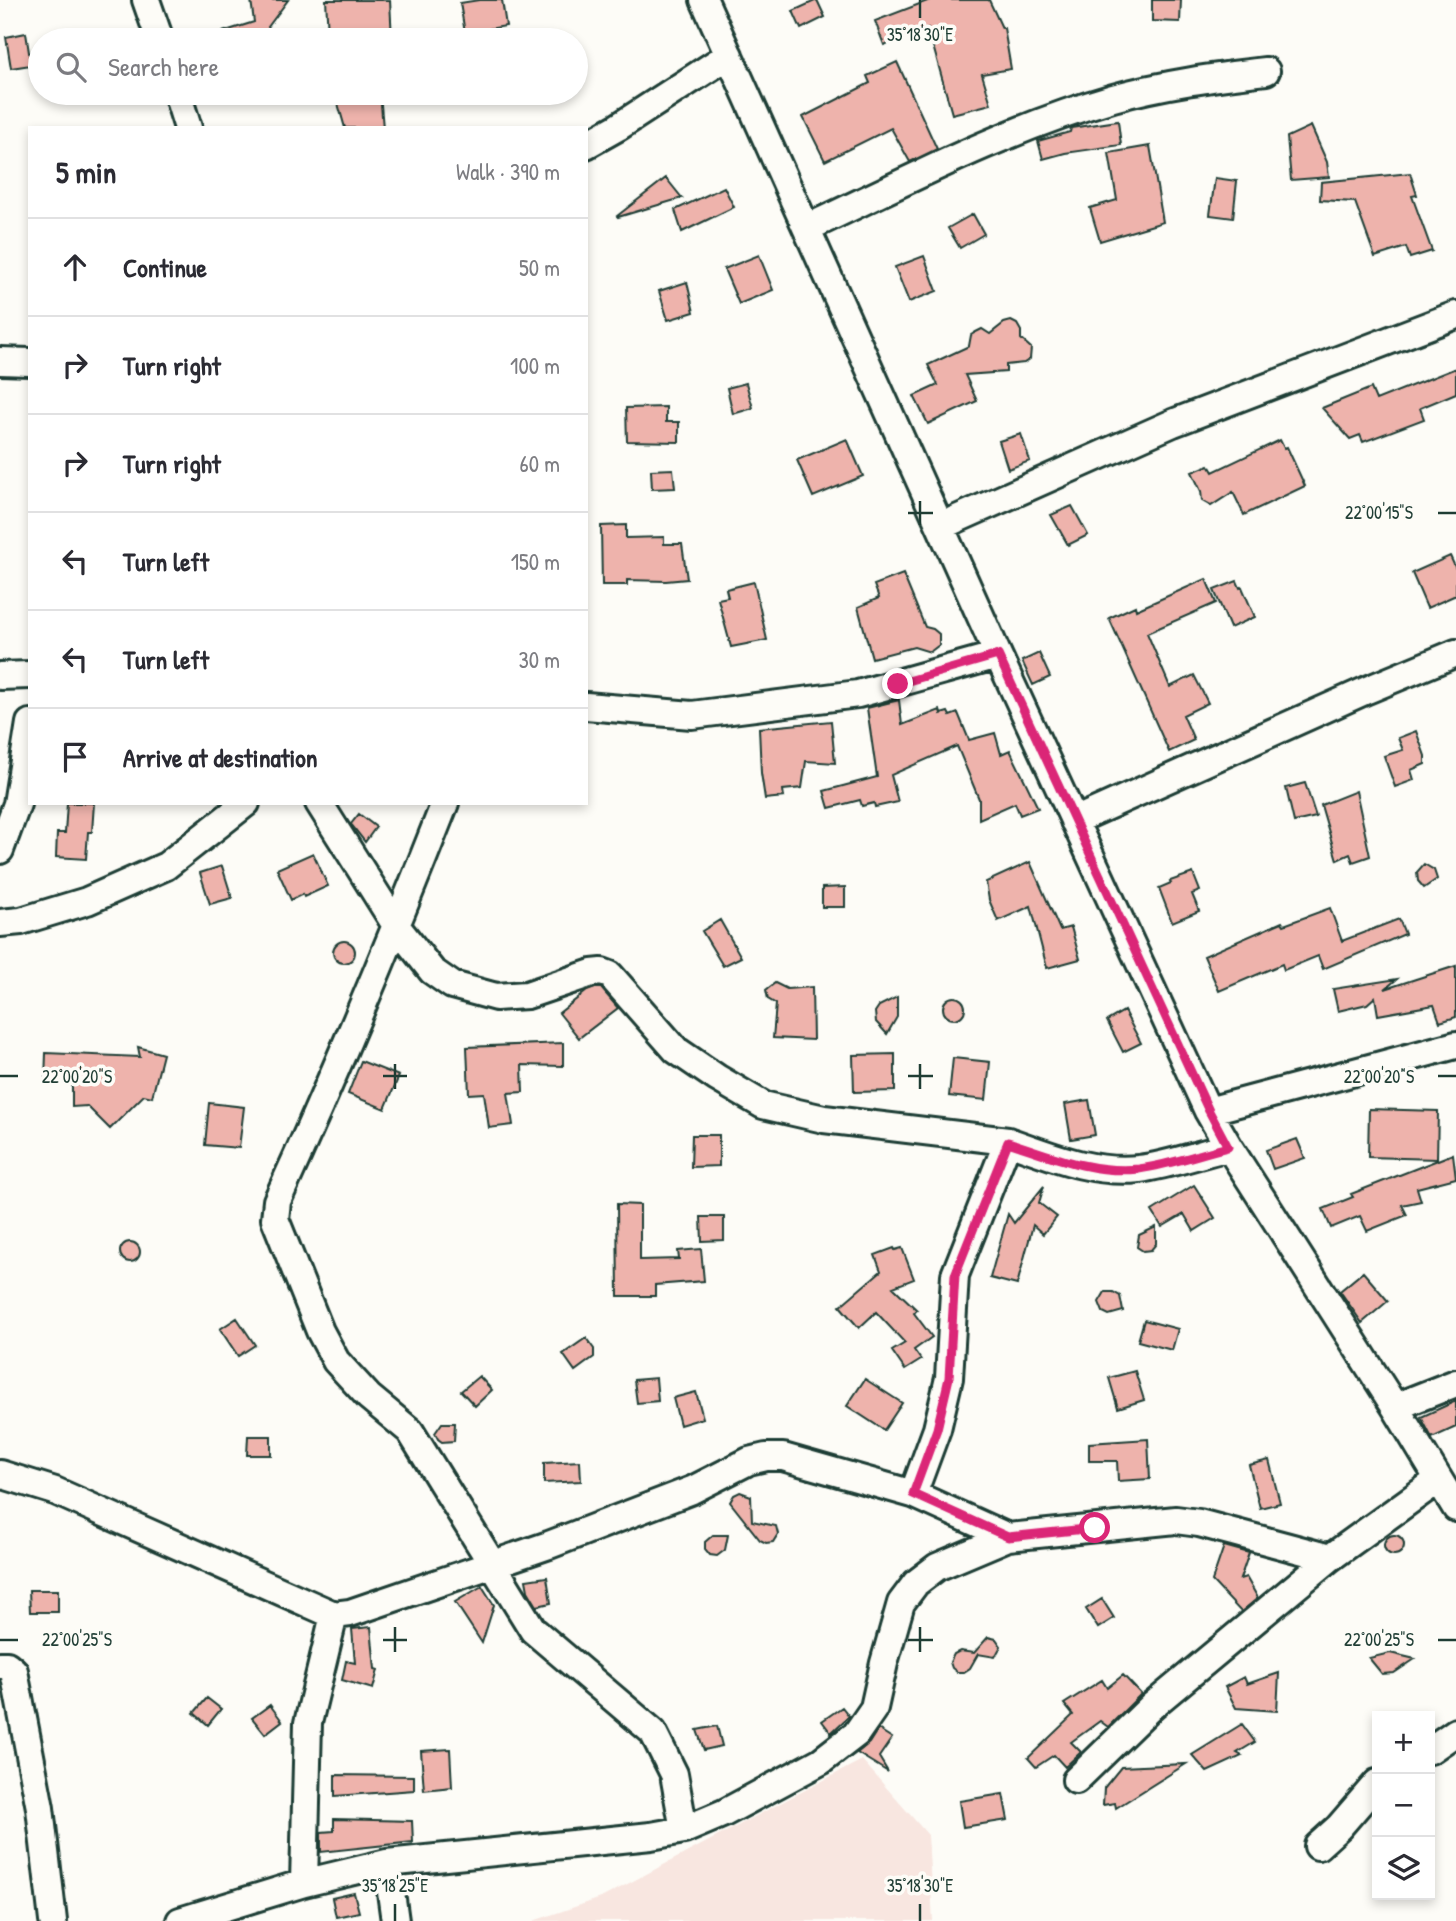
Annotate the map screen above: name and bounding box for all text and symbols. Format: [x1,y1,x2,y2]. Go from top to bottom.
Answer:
text: 35°18'30"E [887,22,953,47]
search box [28,28,588,105]
icon: search [52,48,90,86]
text: Search here [108,49,219,84]
text: 5 min [56,152,116,192]
text: Walk · 390 m [456,156,560,187]
icon: ahead [56,248,94,286]
text: Continue [123,250,207,285]
text: 50 m [519,252,560,283]
icon: right [56,346,94,384]
text: Turn right [123,348,221,383]
text: 100 m [510,350,560,381]
icon: right [56,444,94,482]
text: Turn right [123,446,221,481]
text: 60 m [520,448,560,479]
text: 22°00'15"S [1345,500,1413,525]
icon: left [56,542,94,580]
text: Turn left [123,544,209,579]
text: 150 m [511,546,560,577]
icon: left [56,640,94,678]
text: Turn left [123,642,209,677]
text: 30 m [518,644,560,675]
route end [882,668,913,699]
icon: arrive [56,738,94,776]
text: Arrive at destination [123,740,318,775]
text: 22°00'20"S [42,1064,112,1089]
text: 22°00'20"S [1344,1064,1414,1089]
route start [1079,1512,1110,1543]
text: 22°00'25"S [42,1627,112,1652]
text: 22°00'25"S [1344,1627,1414,1652]
map controls [1372,1711,1435,1900]
button: + [1372,1711,1435,1774]
button: − [1372,1774,1435,1837]
button: layers [1372,1837,1435,1900]
text: 35°18'25"E [362,1873,428,1898]
text: 35°18'30"E [887,1873,953,1898]

